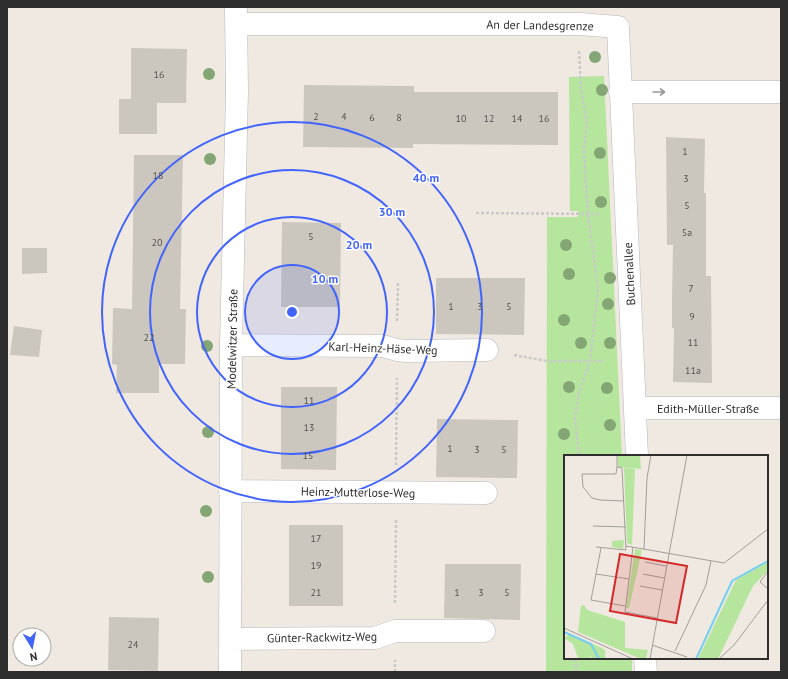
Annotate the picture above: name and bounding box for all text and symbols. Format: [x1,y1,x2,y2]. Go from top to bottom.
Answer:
street label: An der Landesgrenze [486,17,594,33]
house number: 16 [154,68,164,81]
one-way arrow [652,88,665,96]
house number: 2 [313,110,319,123]
house number: 4 [341,110,347,123]
house number: 6 [369,111,375,124]
house number: 8 [396,111,402,124]
house number: 10 [456,112,467,125]
house number: 12 [484,112,494,125]
house number: 14 [512,112,523,125]
house number: 16 [539,112,549,125]
house number: 1 [682,145,688,158]
house number: 18 [153,169,163,182]
text: 40 m [413,170,439,185]
house number: 3 [683,172,689,185]
house number: 5 [684,199,690,212]
text: 30 m [379,204,405,219]
house number: 5a [682,226,692,239]
house number: 5 [308,230,314,243]
house number: 20 [152,236,163,249]
text: 20 m [346,237,372,252]
street label: Buchenallee [620,242,638,306]
text: 10 m [312,271,338,286]
house number: 7 [688,282,694,295]
street label: Modelwitzer Straße [224,289,240,389]
house number: 1 [448,300,454,313]
house number: 3 [477,300,483,313]
house number: 5 [506,300,512,313]
centre of rings [285,305,299,319]
house number: 9 [689,310,695,323]
house number: 22 [144,331,154,344]
house number: 11 [688,336,698,349]
street label: Karl-Heinz-Häse-Weg [328,339,438,357]
house number: 11a [685,364,701,377]
house number: 11 [304,394,314,407]
street label: Edith-Müller-Straße [657,401,759,416]
house number: 13 [304,421,314,434]
house number: 1 [447,442,453,455]
house number: 3 [474,443,480,456]
house number: 5 [501,443,507,456]
house number: 15 [303,449,313,462]
inset map [564,455,768,659]
street label: Heinz-Mutterlose-Weg [301,484,415,500]
house number: 17 [311,532,321,545]
house number: 19 [311,559,321,572]
house number: 21 [311,586,321,599]
house number: 1 [454,586,460,599]
house number: 3 [478,586,484,599]
house number: 5 [504,586,510,599]
north arrow [12,627,52,667]
street label: Günter-Rackwitz-Weg [267,629,377,645]
house number: 24 [128,638,139,651]
text: N [29,649,39,664]

